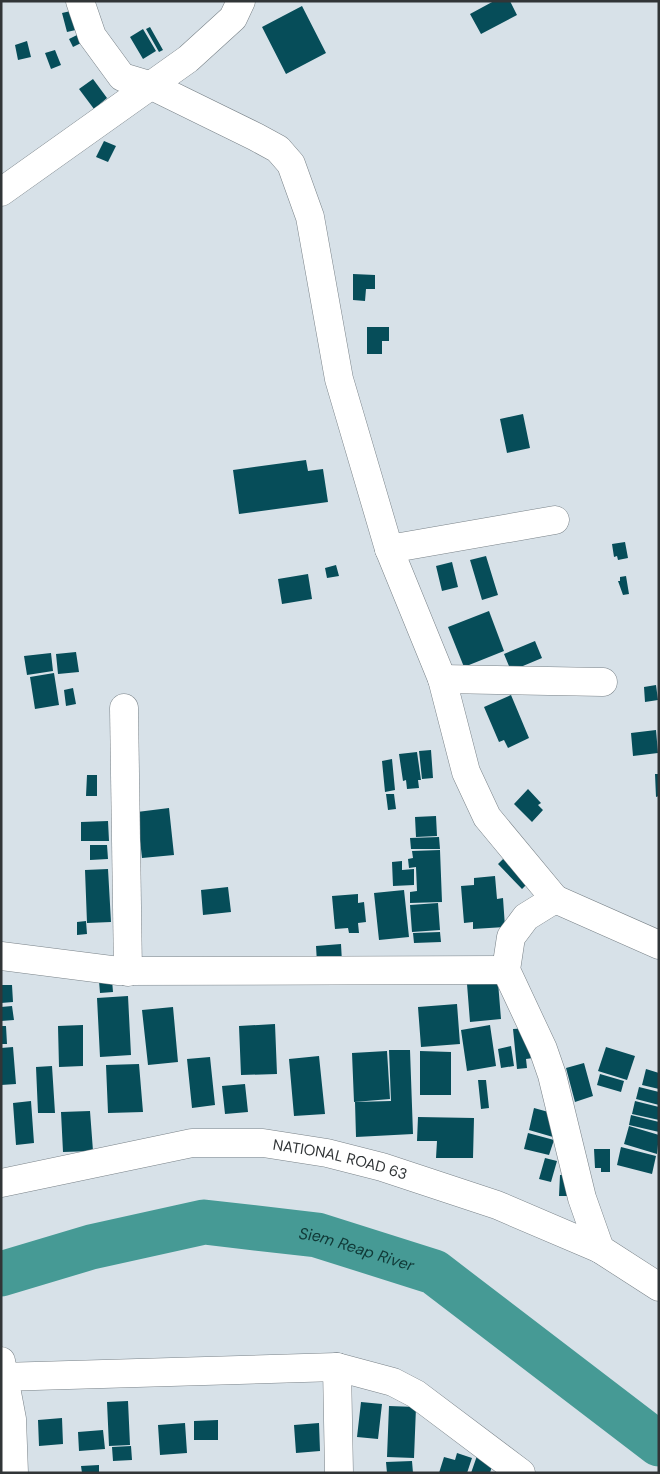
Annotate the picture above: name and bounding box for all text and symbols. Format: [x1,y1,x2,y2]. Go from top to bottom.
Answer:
street label: NATIONAL ROAD 63 [272,1135,410,1185]
water label: Siem Reap River [298,1222,418,1276]

